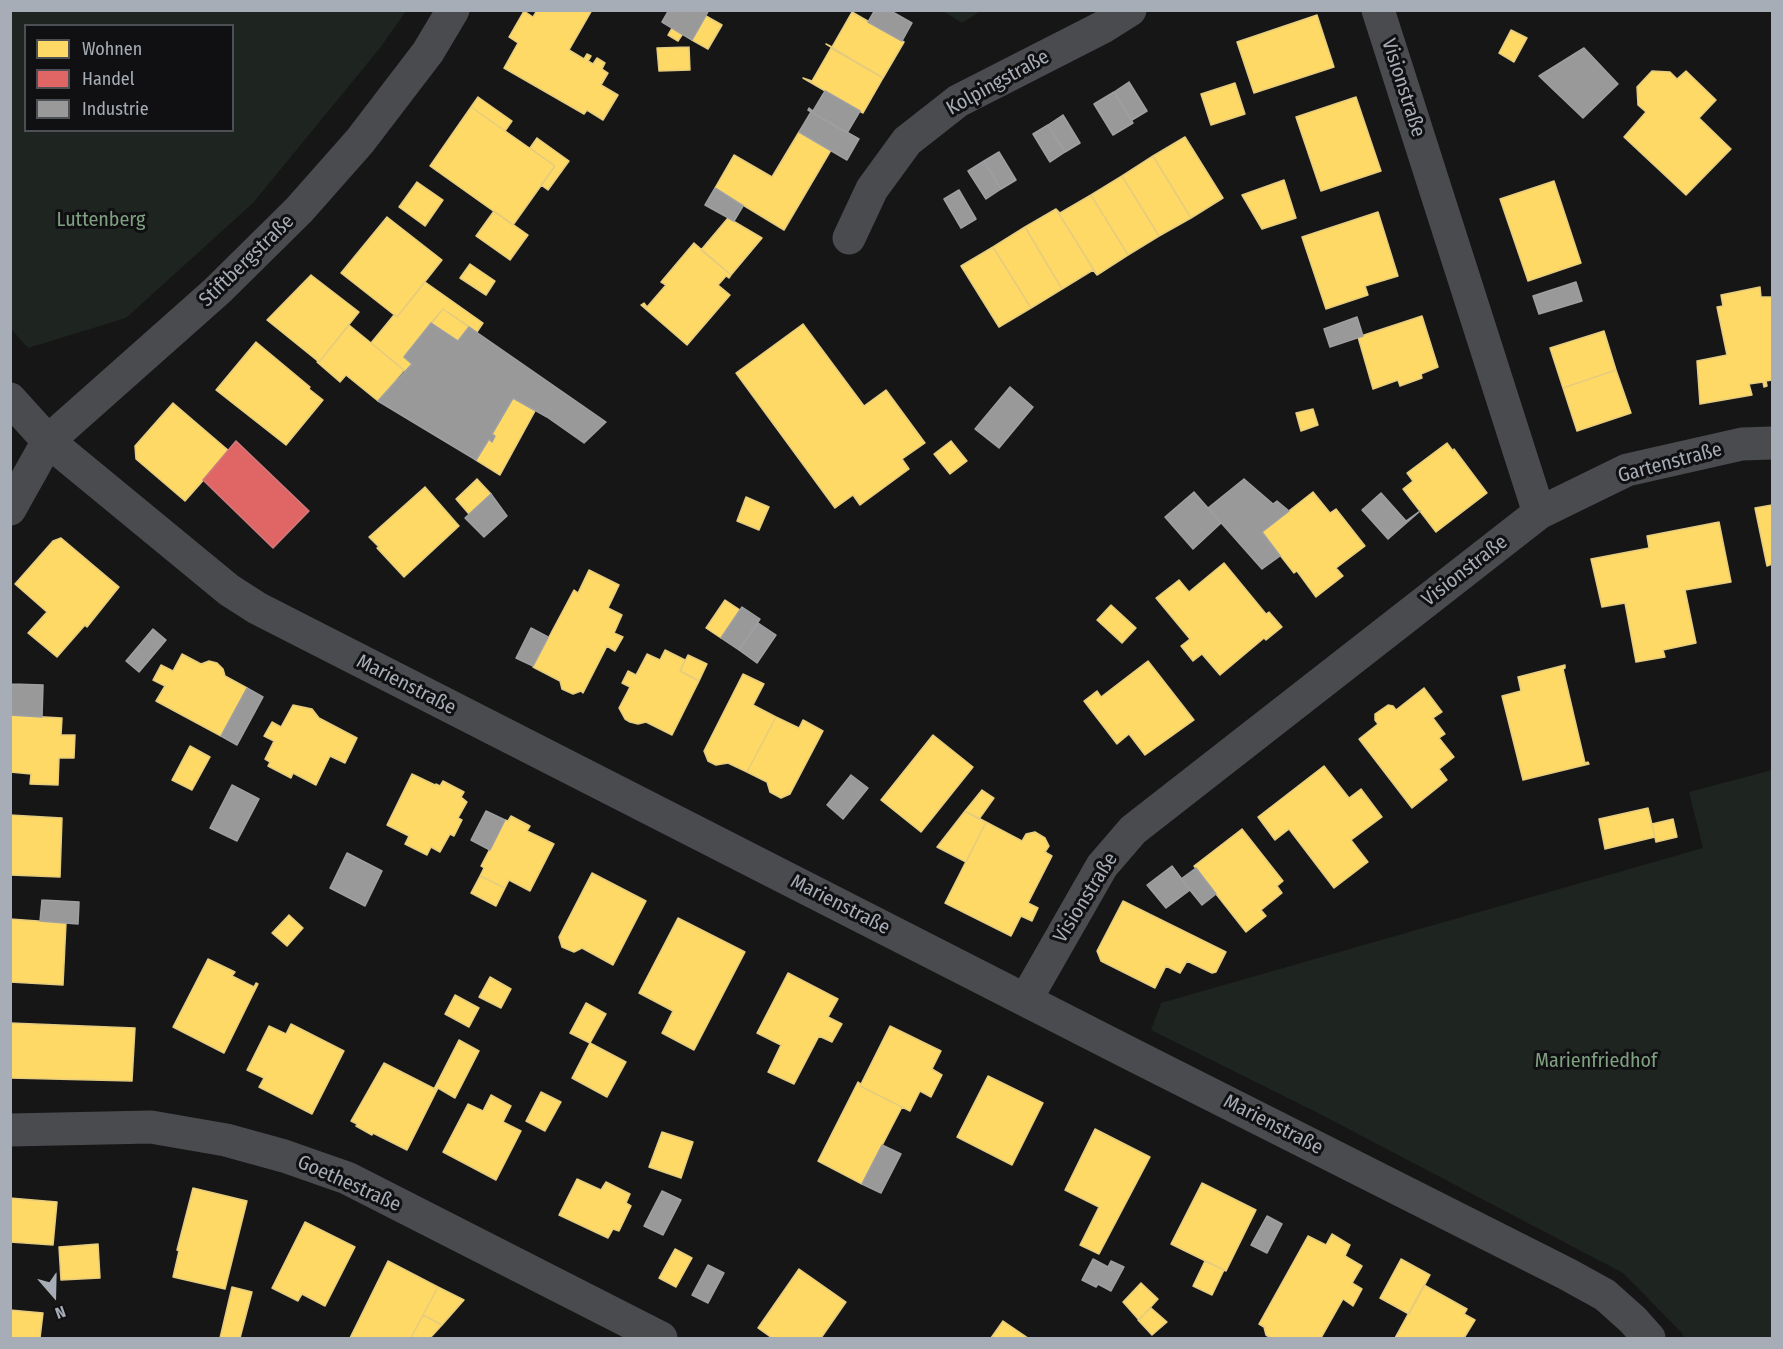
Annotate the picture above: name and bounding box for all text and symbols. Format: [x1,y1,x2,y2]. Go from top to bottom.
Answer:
legend [24,24,234,132]
street label: Visionstraße [1376,36,1430,140]
text: Wohnen [82,38,142,60]
street label: Kolpingstraße [943,45,1053,121]
text: Handel [82,68,135,90]
text: Industrie [82,98,149,120]
park label: Luttenberg [57,208,145,232]
street label: Stiftbergstraße [195,210,299,312]
street label: Gartenstraße [1615,438,1725,488]
street label: Visionstraße [1418,530,1512,612]
street label: Marienstraße [352,650,460,720]
street label: Visionstraße [1049,849,1123,947]
street label: Marienstraße [786,870,894,940]
park label: Marienfriedhof [1535,1049,1657,1073]
street label: Marienstraße [1219,1090,1327,1160]
street label: Goethestraße [294,1151,404,1217]
north arrow [24,1265,84,1325]
text: N [53,1302,68,1323]

